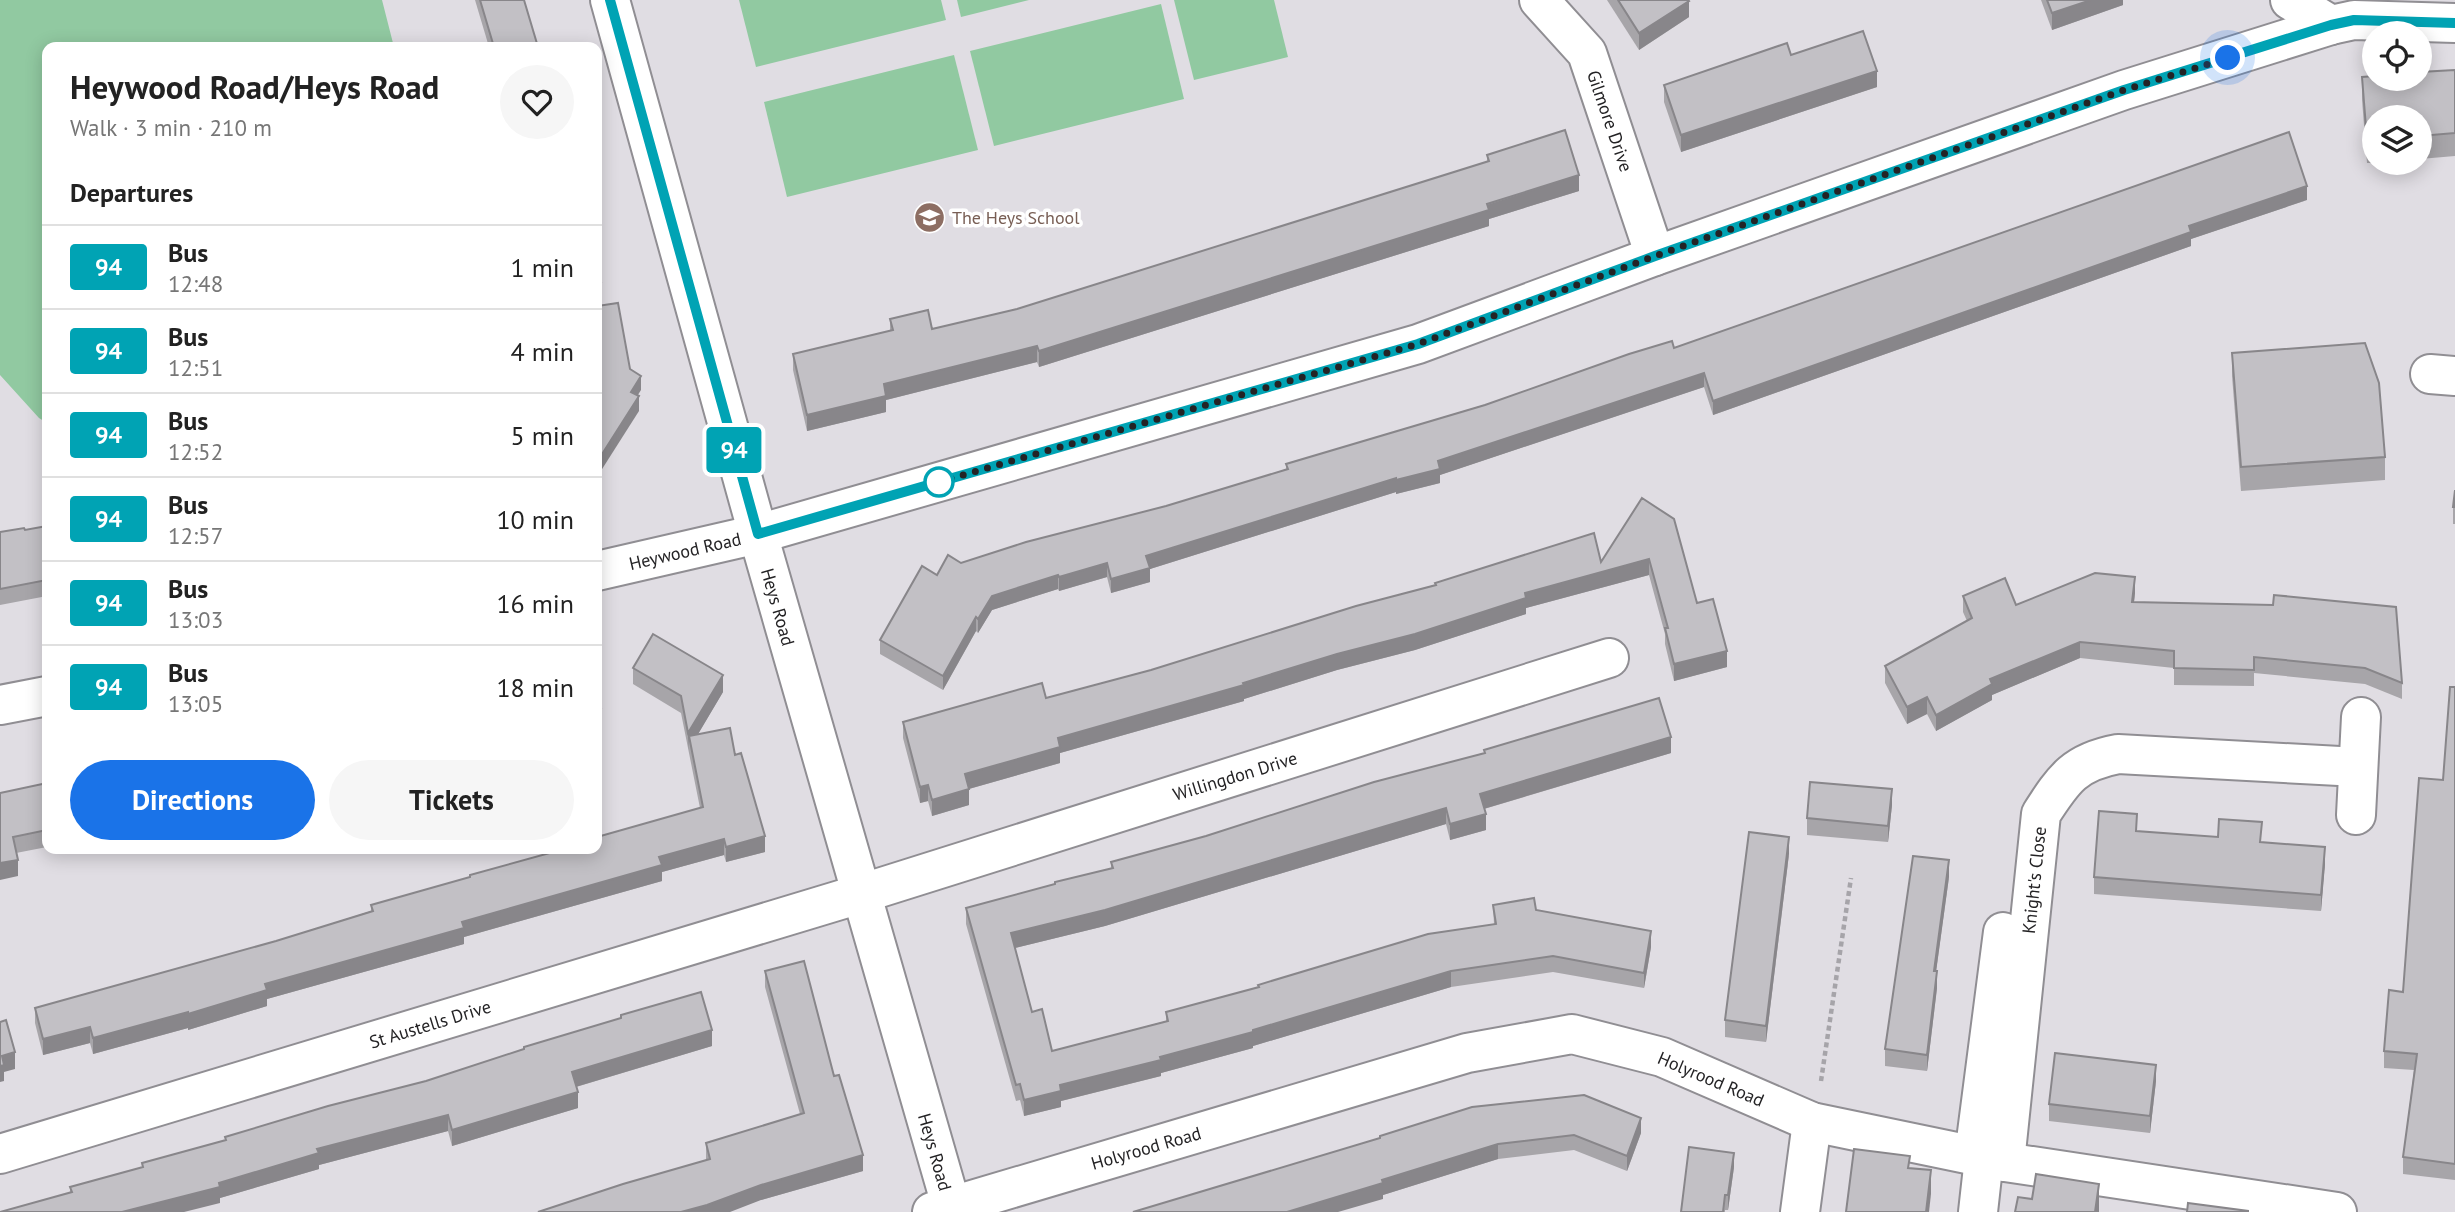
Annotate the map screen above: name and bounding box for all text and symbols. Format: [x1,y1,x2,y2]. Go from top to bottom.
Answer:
map controls [2362,21,2432,175]
button: locate [2362,21,2432,91]
your location [2210,40,2245,75]
text: Heywood Road/Heys Road [70,65,439,108]
button: heart [500,65,574,139]
street label: Gilmore Drive [1582,67,1638,175]
button: layers [2362,105,2432,175]
text: Walk · 3 min · 210 m [70,113,272,142]
text: Departures [70,176,193,209]
school or university icon: The Heys School [912,200,946,234]
place label: The Heys School [952,206,1080,229]
text: Bus [168,236,208,269]
text: 94 [95,251,122,282]
text: 1 min [511,251,574,284]
text: 12:48 [168,269,223,298]
text: Bus [168,320,208,353]
text: 94 [95,335,122,366]
text: 4 min [511,335,574,368]
text: 12:51 [168,353,223,382]
text: Bus [168,404,208,437]
text: 94 [95,419,122,450]
text: 5 min [511,419,574,452]
line badge: 94 [702,427,766,473]
text: 94 [720,434,748,465]
text: 12:52 [168,437,223,466]
unlabelled marker [924,467,954,497]
text: Bus [168,488,208,521]
text: 94 [95,503,122,534]
text: 10 min [496,503,574,536]
text: 12:57 [168,521,223,550]
street label: Heywood Road [627,527,743,575]
street label: Heys Road [756,566,800,648]
text: Bus [168,572,208,605]
text: 94 [95,587,122,618]
text: 16 min [496,587,574,620]
text: 13:03 [168,605,223,634]
text: Bus [168,656,208,689]
text: 94 [95,671,122,702]
text: 18 min [496,671,574,704]
text: 13:05 [168,689,223,718]
street label: Willingdon Drive [1170,746,1300,806]
button: Directions [70,760,315,840]
button: Tickets [329,760,574,840]
street label: Knight's Close [2017,825,2051,935]
street label: St Austells Drive [366,995,494,1053]
street label: Holyrood Road [1654,1046,1768,1112]
street label: Heys Road [913,1111,957,1193]
street label: Holyrood Road [1088,1121,1204,1175]

